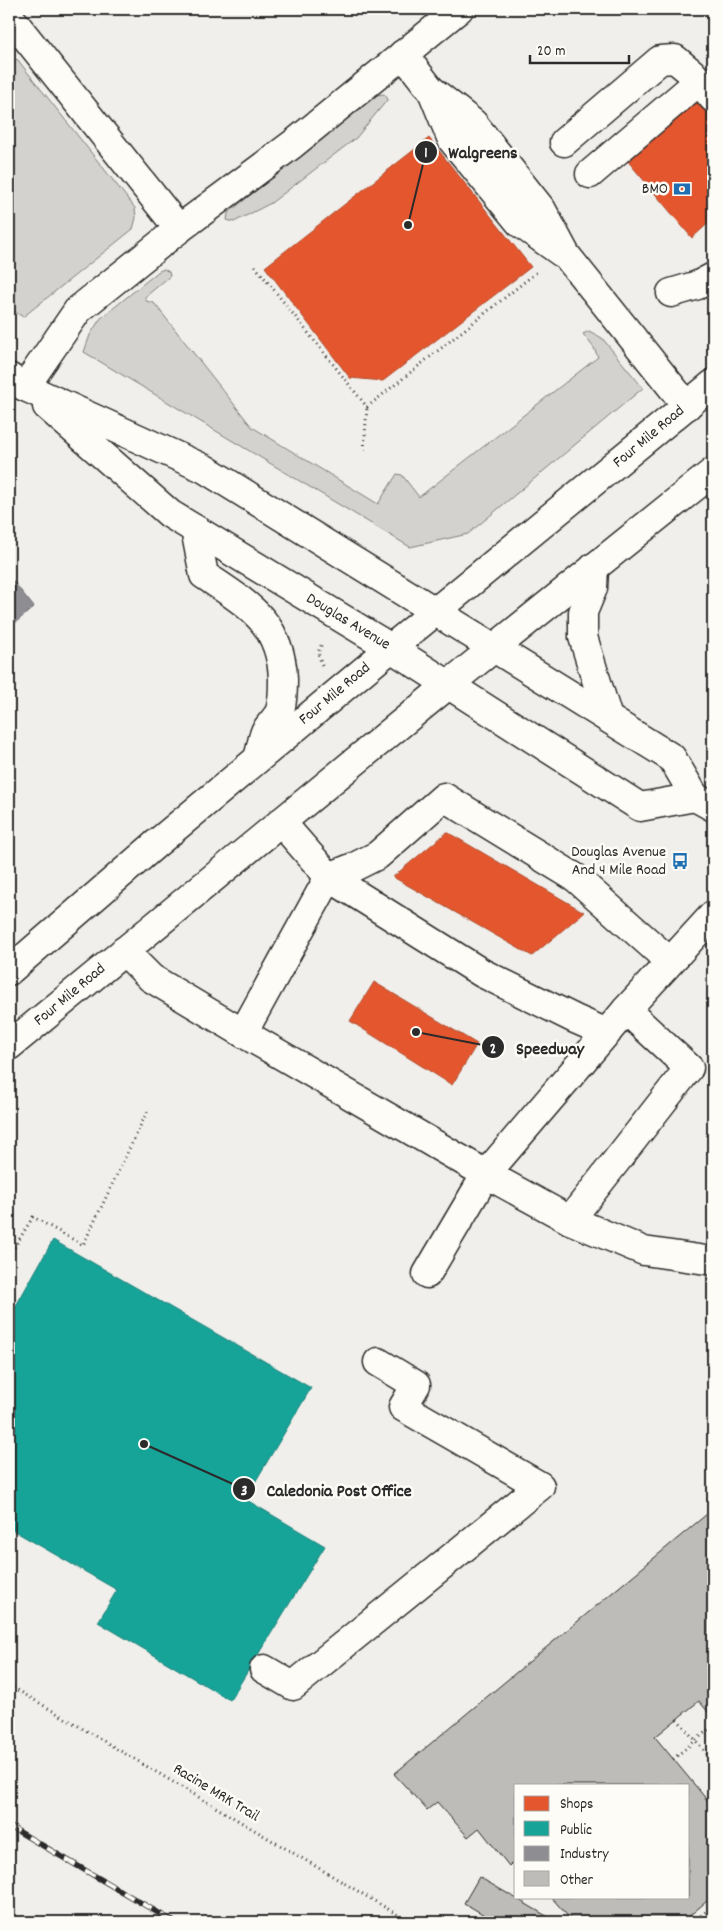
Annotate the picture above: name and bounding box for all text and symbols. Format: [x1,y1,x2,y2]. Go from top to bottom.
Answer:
scale bar [530,32,628,64]
text: 20 m [537,41,565,63]
callout: Walgreens [413,136,527,169]
text: Walgreens [448,142,518,167]
text: 1 [424,143,428,165]
place label: BMO [642,178,668,201]
bank icon: BMO [672,179,692,199]
street label: Four Mile Road [608,400,690,474]
street label: Douglas Avenue [301,588,395,656]
street label: Four Mile Road [294,657,376,731]
place label: Douglas Avenue And 4 Mile Road [571,841,666,882]
bus stop icon: Douglas Avenue And 4 Mile Road [670,851,690,871]
street label: Four Mile Road [29,958,111,1032]
callout: Speedway [481,1031,594,1064]
text: Speedway [516,1038,585,1063]
text: 2 [490,1039,496,1061]
callout: Caledonia Post Office [231,1473,421,1506]
text: Caledonia Post Office [266,1480,412,1505]
text: 3 [241,1481,248,1503]
street label: Racine MRK Trail [168,1758,264,1828]
legend [514,1784,690,1898]
text: Shops [560,1794,593,1816]
text: Public [560,1820,592,1842]
text: Industry [560,1844,609,1866]
text: Other [560,1870,594,1892]

